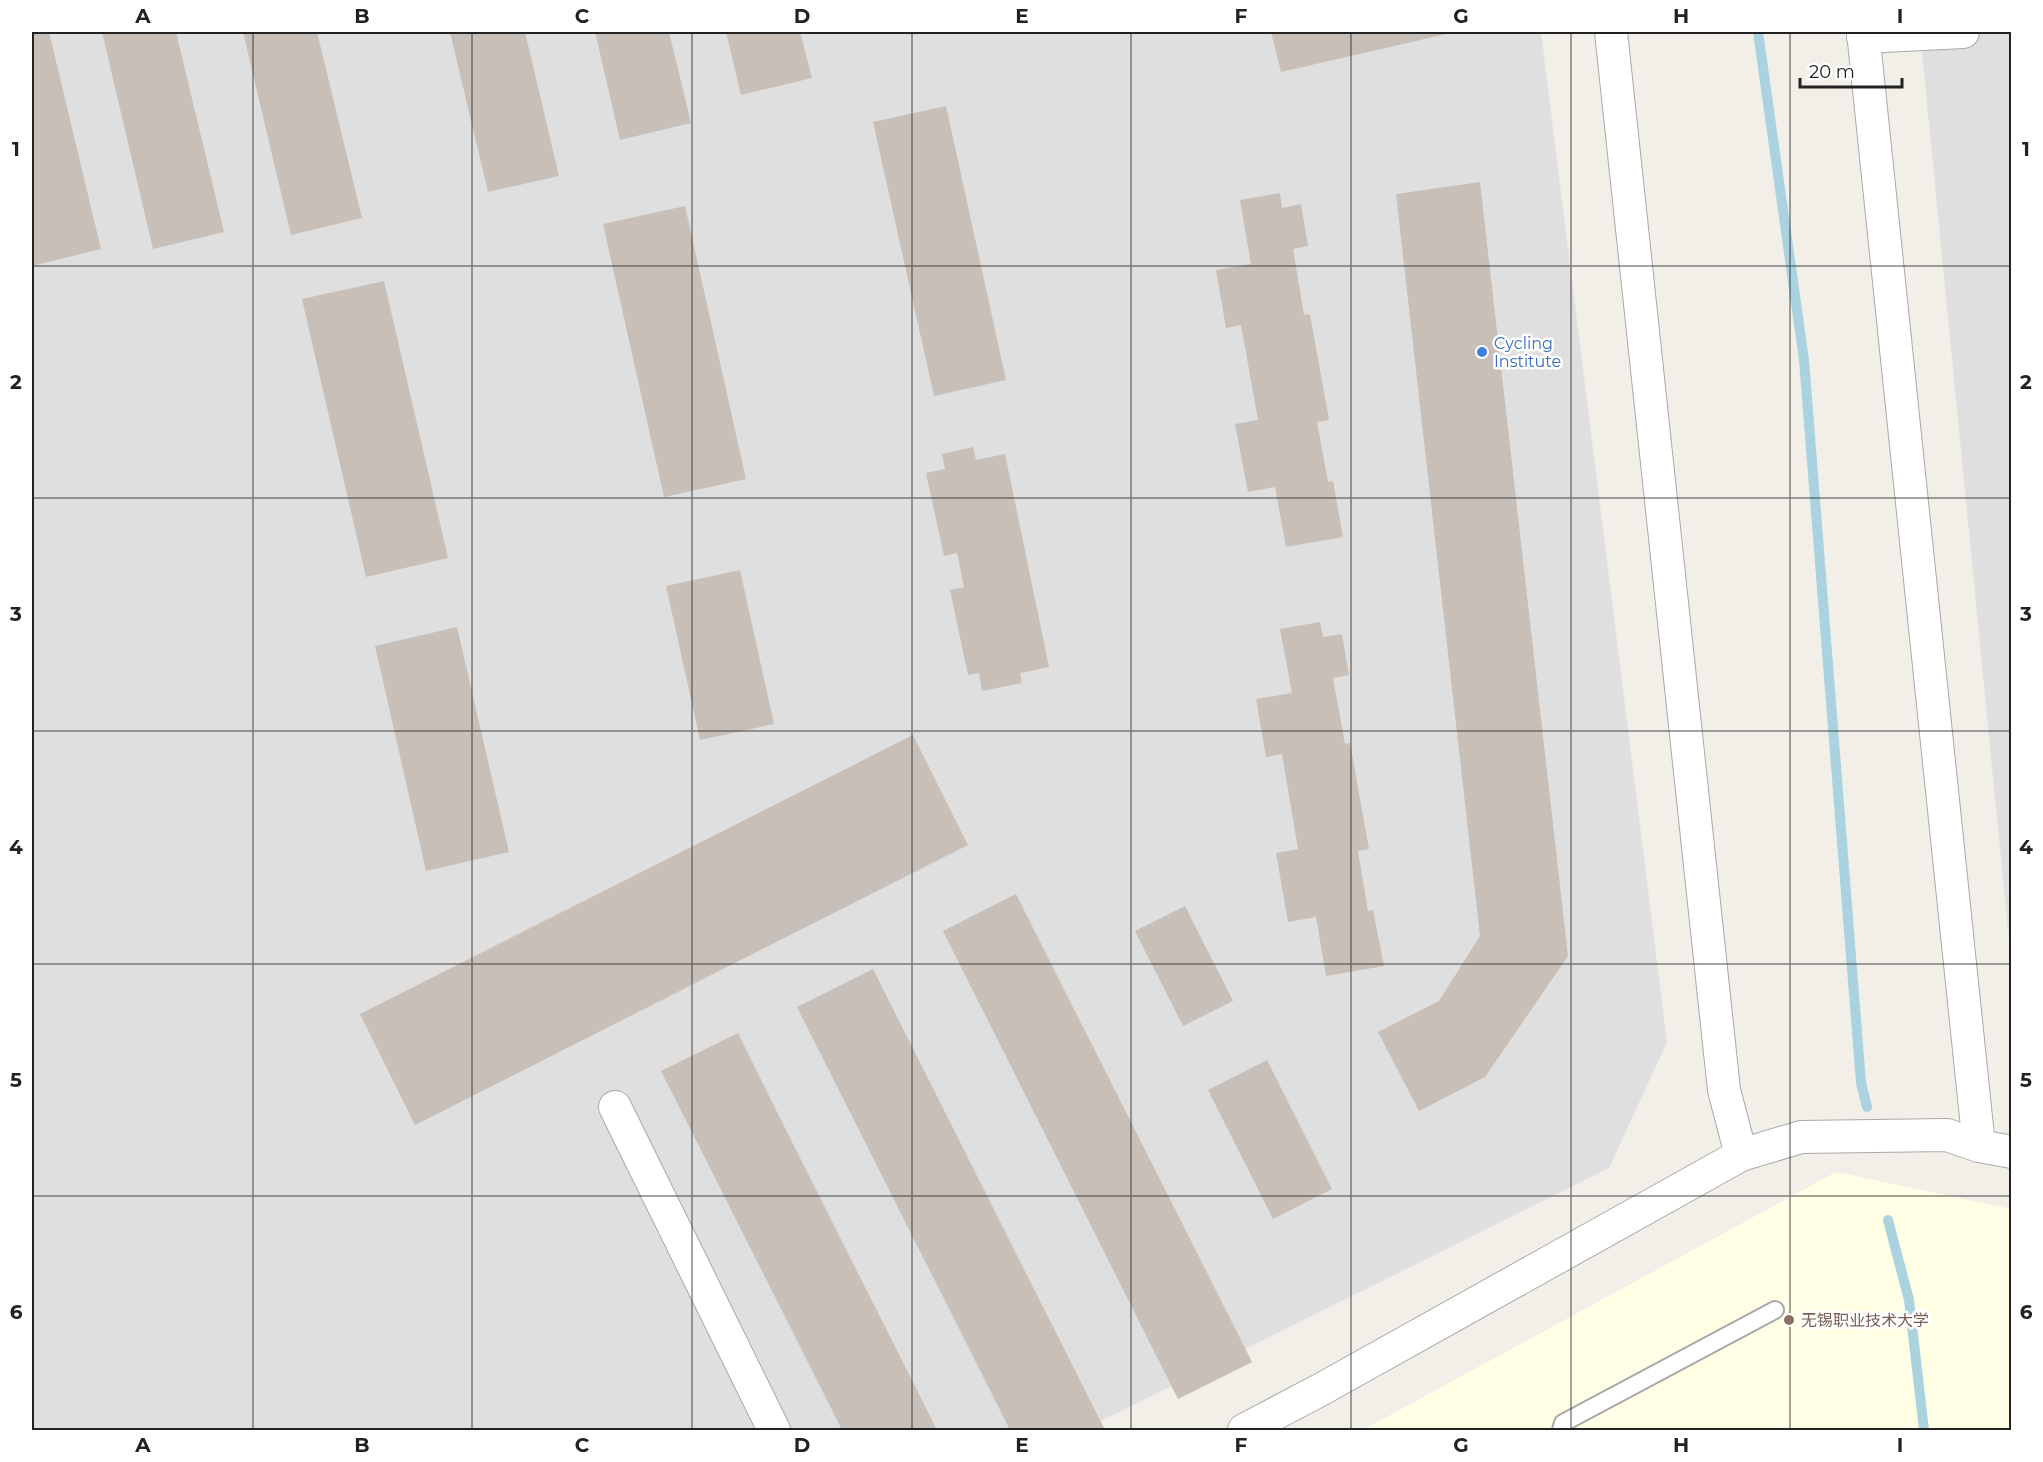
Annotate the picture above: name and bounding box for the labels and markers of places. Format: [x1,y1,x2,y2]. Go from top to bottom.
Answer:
place label: Cycling Institute [1494,334,1561,371]
marker: Cycling Institute [1475,345,1489,359]
place label: 无锡职业技术大学 [1801,1311,1929,1330]
marker: 无锡职业技术大学 [1782,1313,1796,1327]

